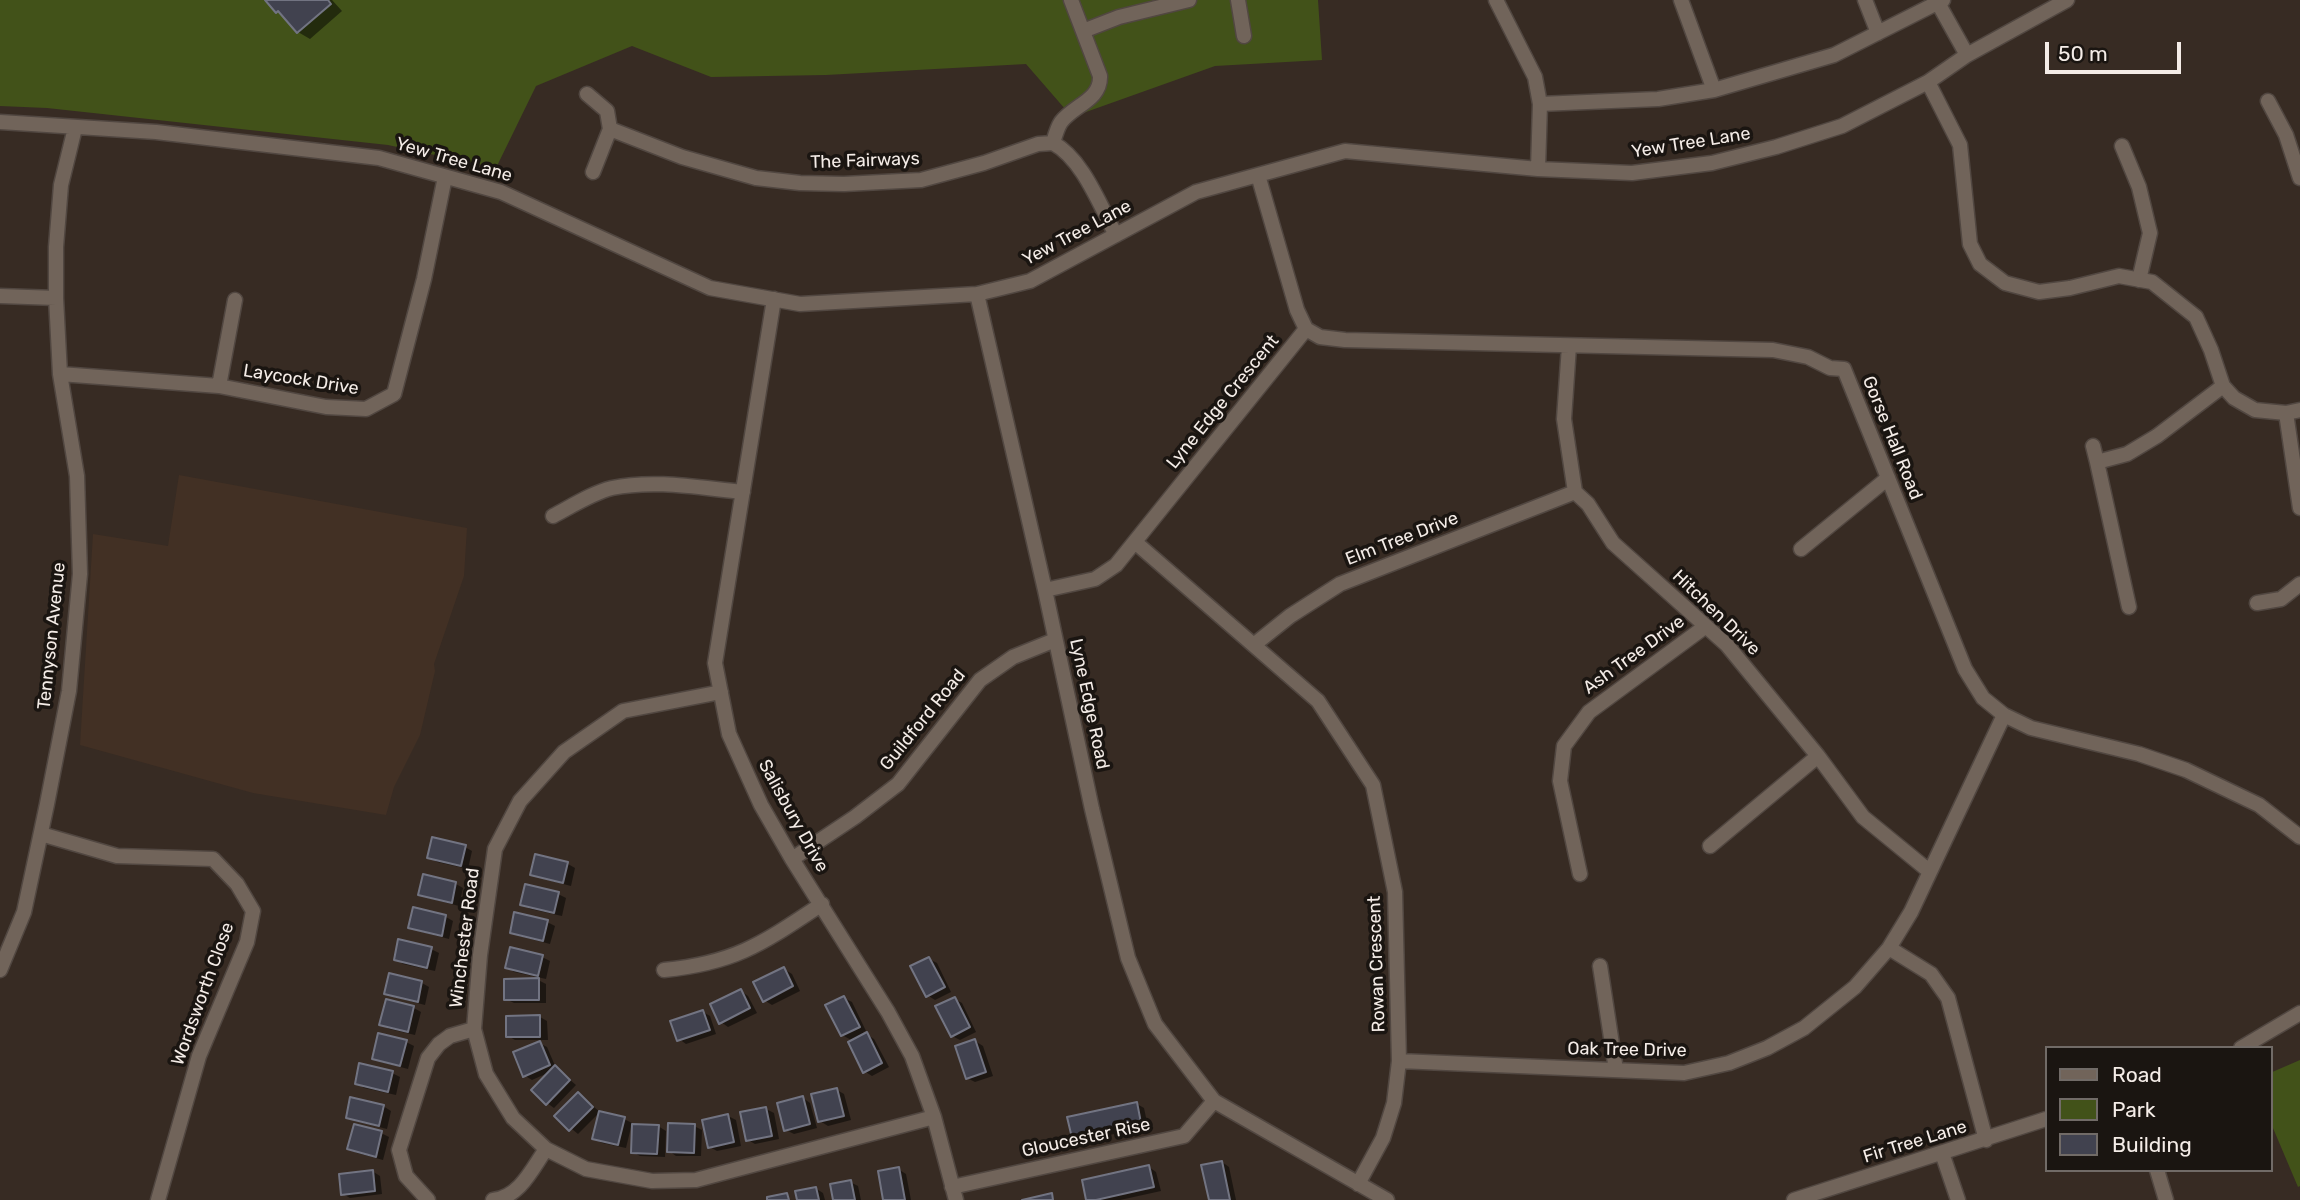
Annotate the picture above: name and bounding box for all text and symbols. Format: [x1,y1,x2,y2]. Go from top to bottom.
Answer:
scale bar [2048,28,2184,72]
text: 50 m [2058,41,2108,66]
street label: Yew Tree Lane [1630,123,1752,163]
street label: Yew Tree Lane [393,133,515,187]
street label: The Fairways [810,148,920,174]
street label: Yew Tree Lane [1019,195,1135,271]
street label: Lyne Edge Crescent [1162,331,1284,473]
street label: Laycock Drive [242,360,360,400]
street label: Gorse Hall Road [1857,373,1927,503]
street label: Elm Tree Drive [1342,508,1462,570]
street label: Tennyson Avenue [34,561,70,711]
street label: Hitchen Drive [1668,566,1764,660]
street label: Ash Tree Drive [1579,611,1689,699]
street label: Lyne Edge Road [1065,637,1113,771]
street label: Guildford Road [876,665,970,775]
street label: Salisbury Drive [753,756,833,876]
street label: Winchester Road [446,867,484,1009]
street label: Rowan Crescent [1364,895,1390,1033]
street label: Wordsworth Close [167,920,239,1068]
street label: Oak Tree Drive [1567,1038,1687,1062]
legend [2044,1046,2272,1172]
text: Road [2112,1062,2162,1087]
text: Park [2112,1097,2156,1122]
street label: Gloucester Rise [1020,1114,1152,1162]
street label: Fir Tree Lane [1861,1116,1969,1168]
text: Building [2112,1132,2192,1157]

